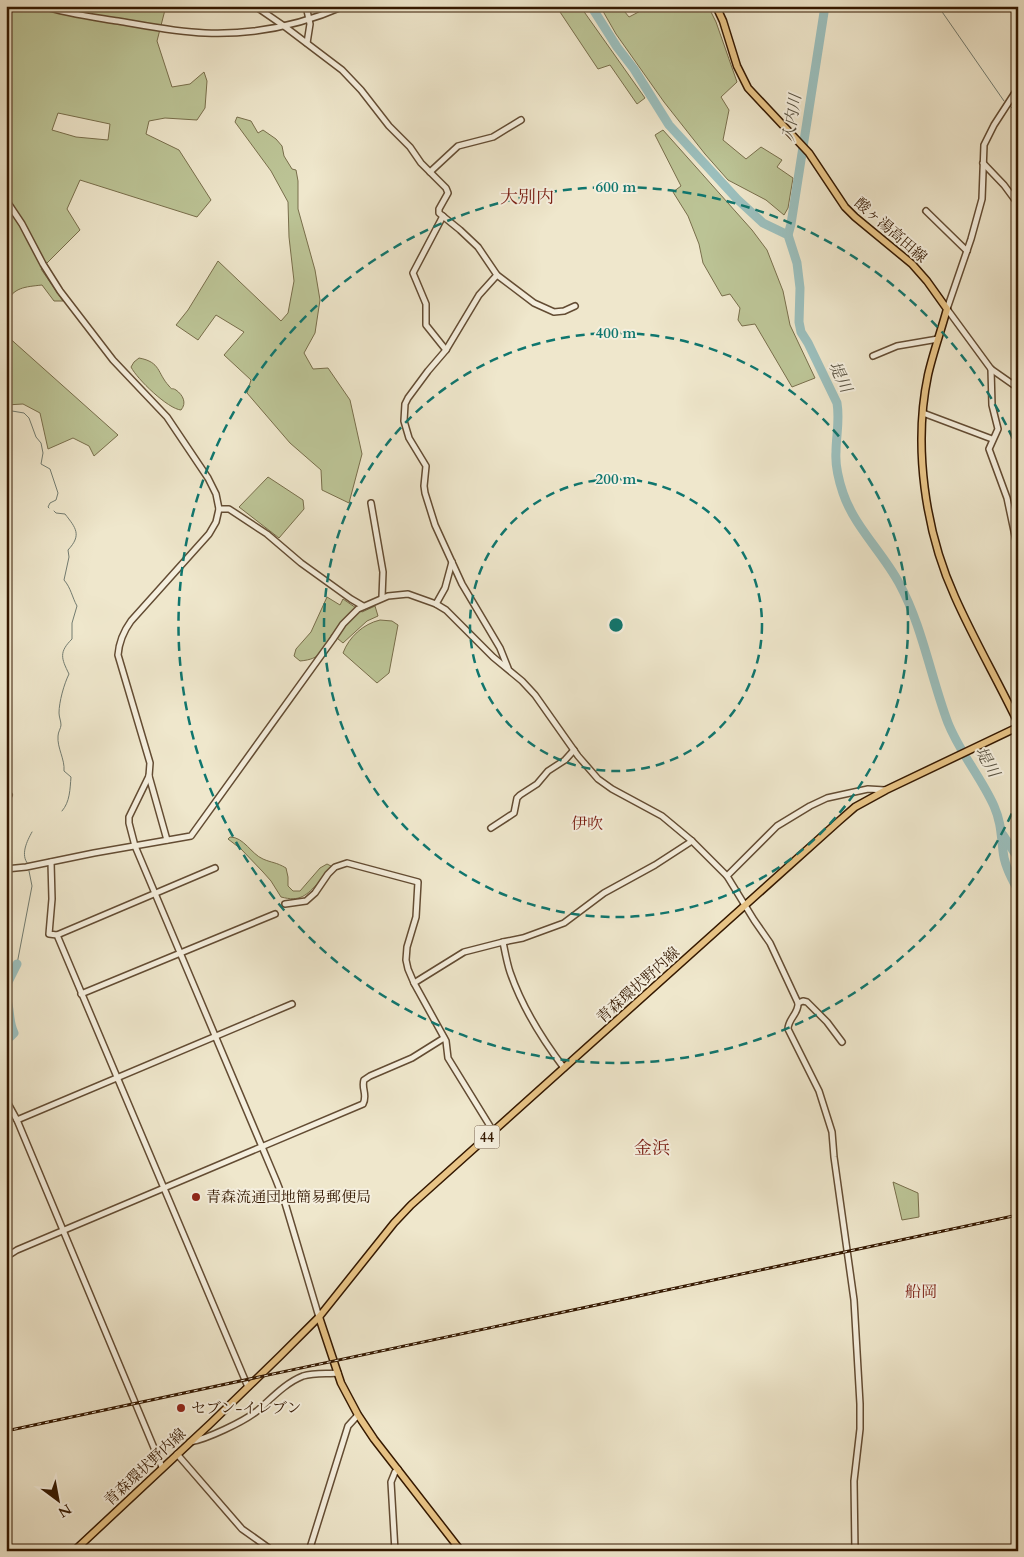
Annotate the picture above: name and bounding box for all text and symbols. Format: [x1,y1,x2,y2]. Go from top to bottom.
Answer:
water label: 入内川 [777,91,807,143]
text: 600 m [596,177,637,197]
district label: 大別内 [500,185,554,210]
street label: 酸ヶ湯高田線 [850,193,932,267]
text: 400 m [596,323,637,343]
water label: 堤川 [823,358,858,398]
text: 200 m [596,469,637,489]
centre of rings [607,616,625,634]
water label: 堤川 [969,743,1006,783]
district label: 伊吹 [571,813,603,835]
street label: 青森環状野内線 [592,942,684,1028]
road number: 44 [474,1126,500,1148]
district label: 金浜 [634,1136,670,1161]
place label: 青森流通団地簡易郵便局 [206,1187,371,1207]
marker: 青森流通団地簡易郵便局 [190,1191,202,1203]
district label: 船岡 [905,1281,937,1303]
place label: セブン-イレブン [191,1398,302,1418]
marker: セブン-イレブン [175,1402,187,1414]
street label: 青森環状野内線 [100,1424,190,1510]
north arrow [32,1474,82,1524]
text: N [54,1499,75,1522]

